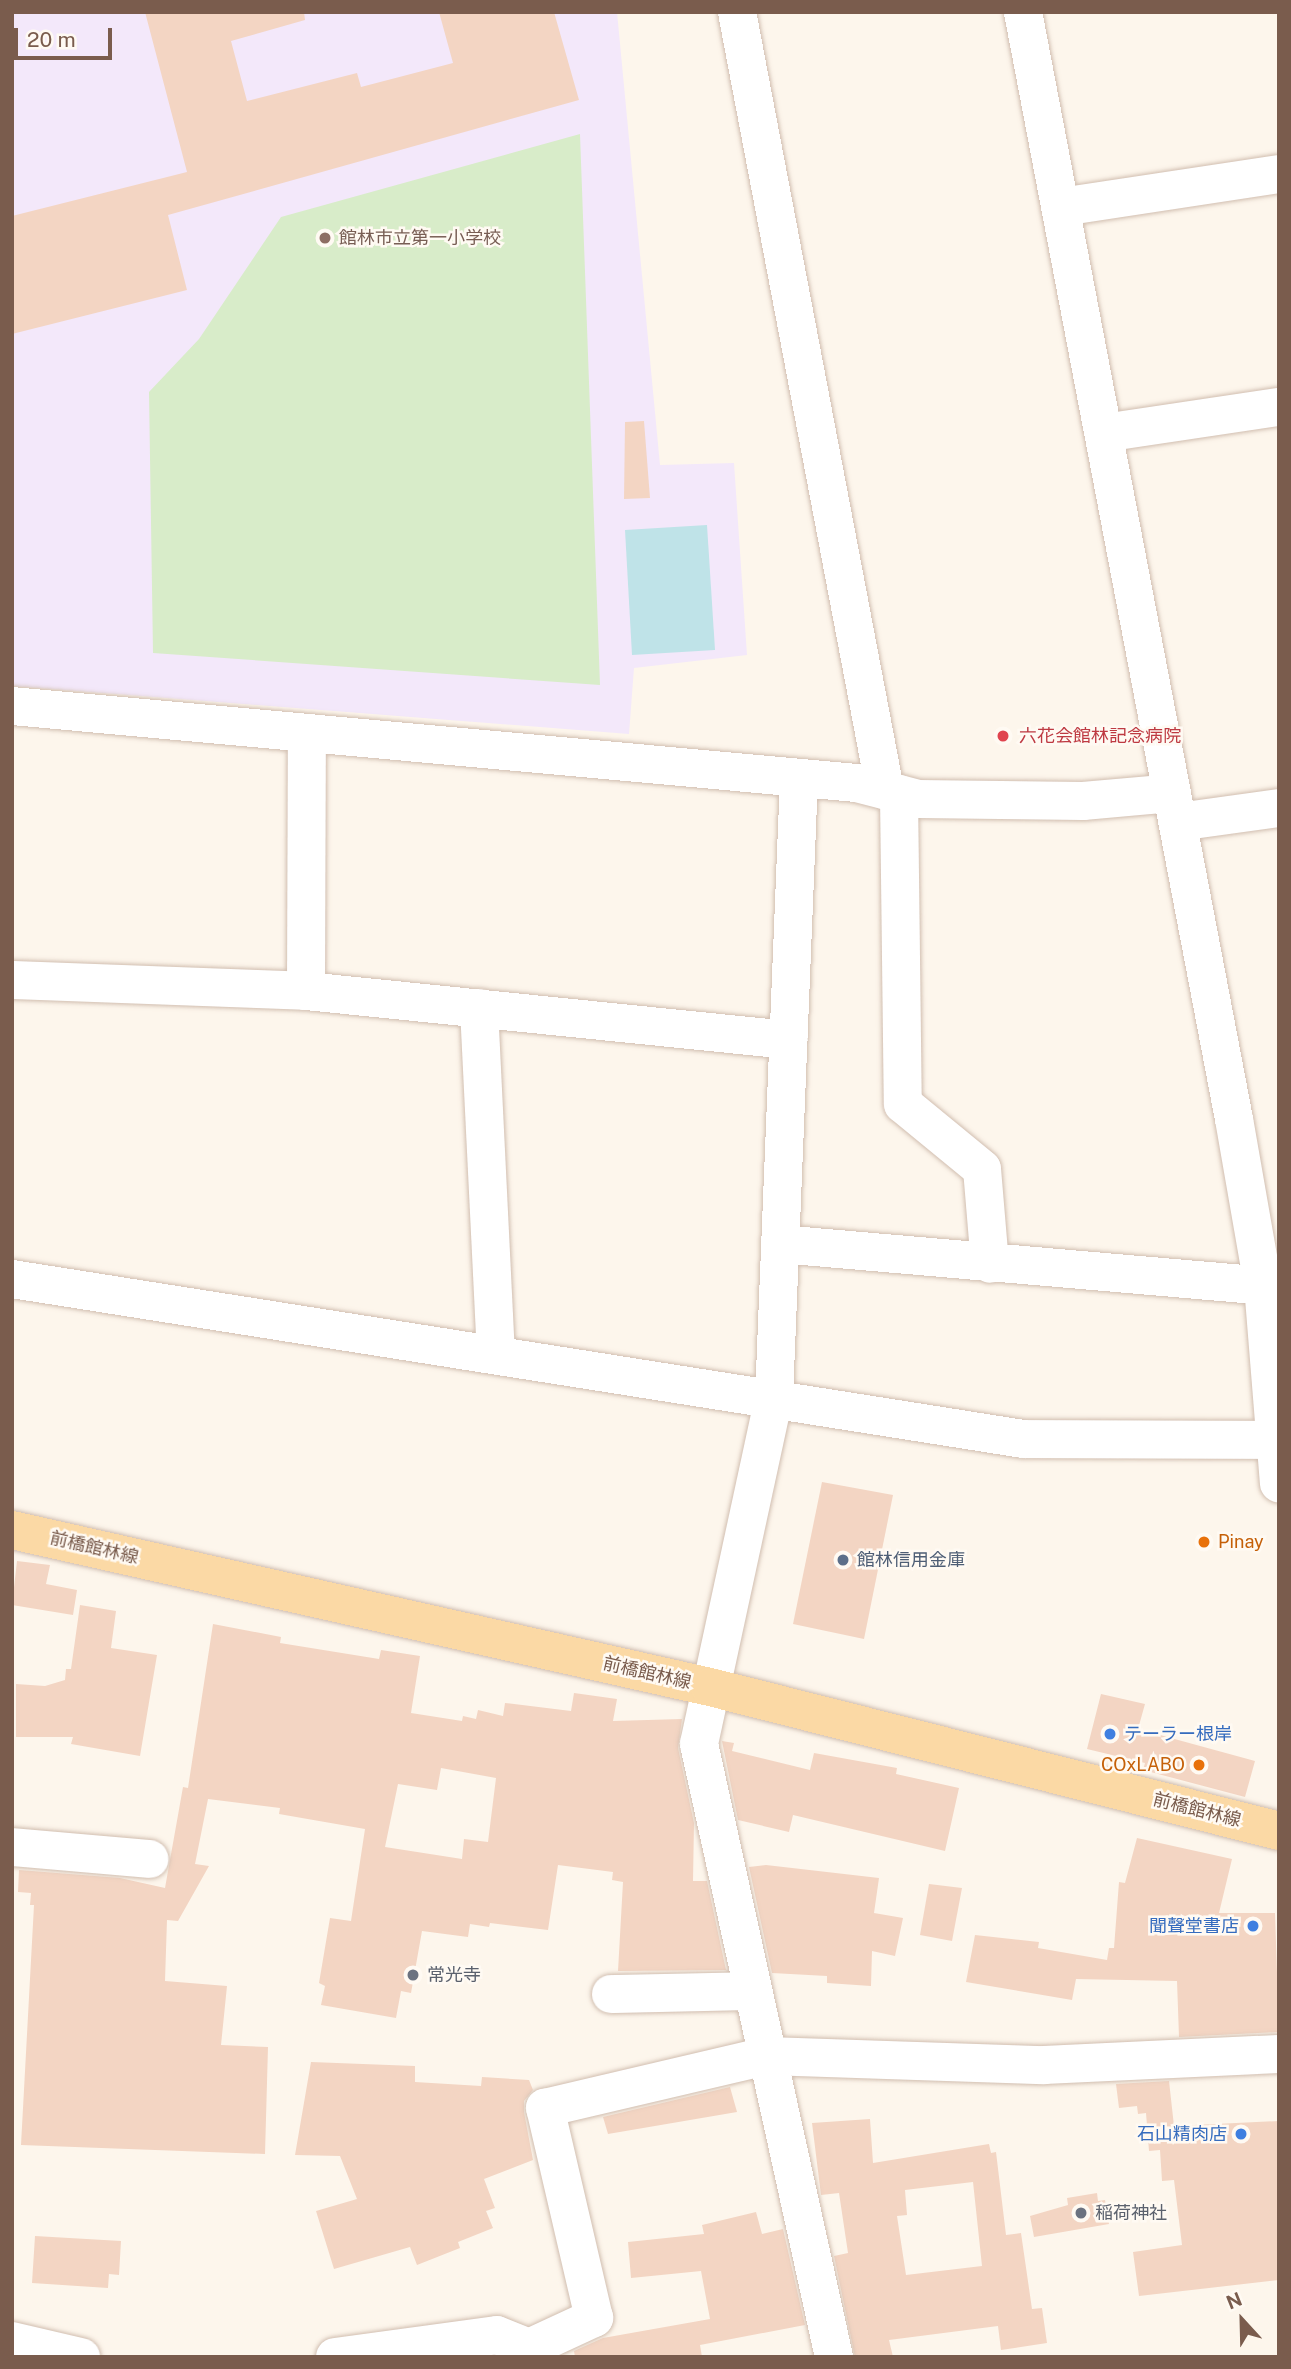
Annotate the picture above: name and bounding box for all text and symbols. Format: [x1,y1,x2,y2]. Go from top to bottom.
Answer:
scale bar [18,14,116,58]
text: 20 m [27,27,76,52]
place label: 館林市立第一小学校 [339,227,501,249]
marker: 館林市立第一小学校 [317,230,333,246]
place label: 六花会館林記念病院 [1019,725,1181,747]
marker: 六花会館林記念病院 [993,726,1013,746]
street label: 前橋館林線 [48,1527,140,1569]
place label: Pinay [1218,1531,1264,1553]
marker: Pinay [1196,1534,1212,1550]
place label: 館林信用金庫 [857,1549,965,1571]
marker: 館林信用金庫 [835,1552,851,1568]
street label: 前橋館林線 [601,1652,693,1694]
place label: テーラー根岸 [1124,1723,1232,1745]
marker: テーラー根岸 [1102,1726,1118,1742]
place label: COxLABO [1101,1754,1185,1776]
marker: COxLABO [1191,1757,1207,1773]
street label: 前橋館林線 [1151,1789,1243,1831]
place label: 聞聲堂書店 [1149,1915,1239,1937]
marker: 聞聲堂書店 [1245,1918,1261,1934]
place label: 常光寺 [427,1964,481,1986]
marker: 常光寺 [405,1967,421,1983]
place label: 石山精肉店 [1137,2123,1227,2145]
marker: 石山精肉店 [1233,2126,1249,2142]
place label: 稲荷神社 [1095,2202,1167,2224]
marker: 稲荷神社 [1073,2205,1089,2221]
north arrow [1207,2285,1277,2355]
text: N [1223,2288,1245,2314]

